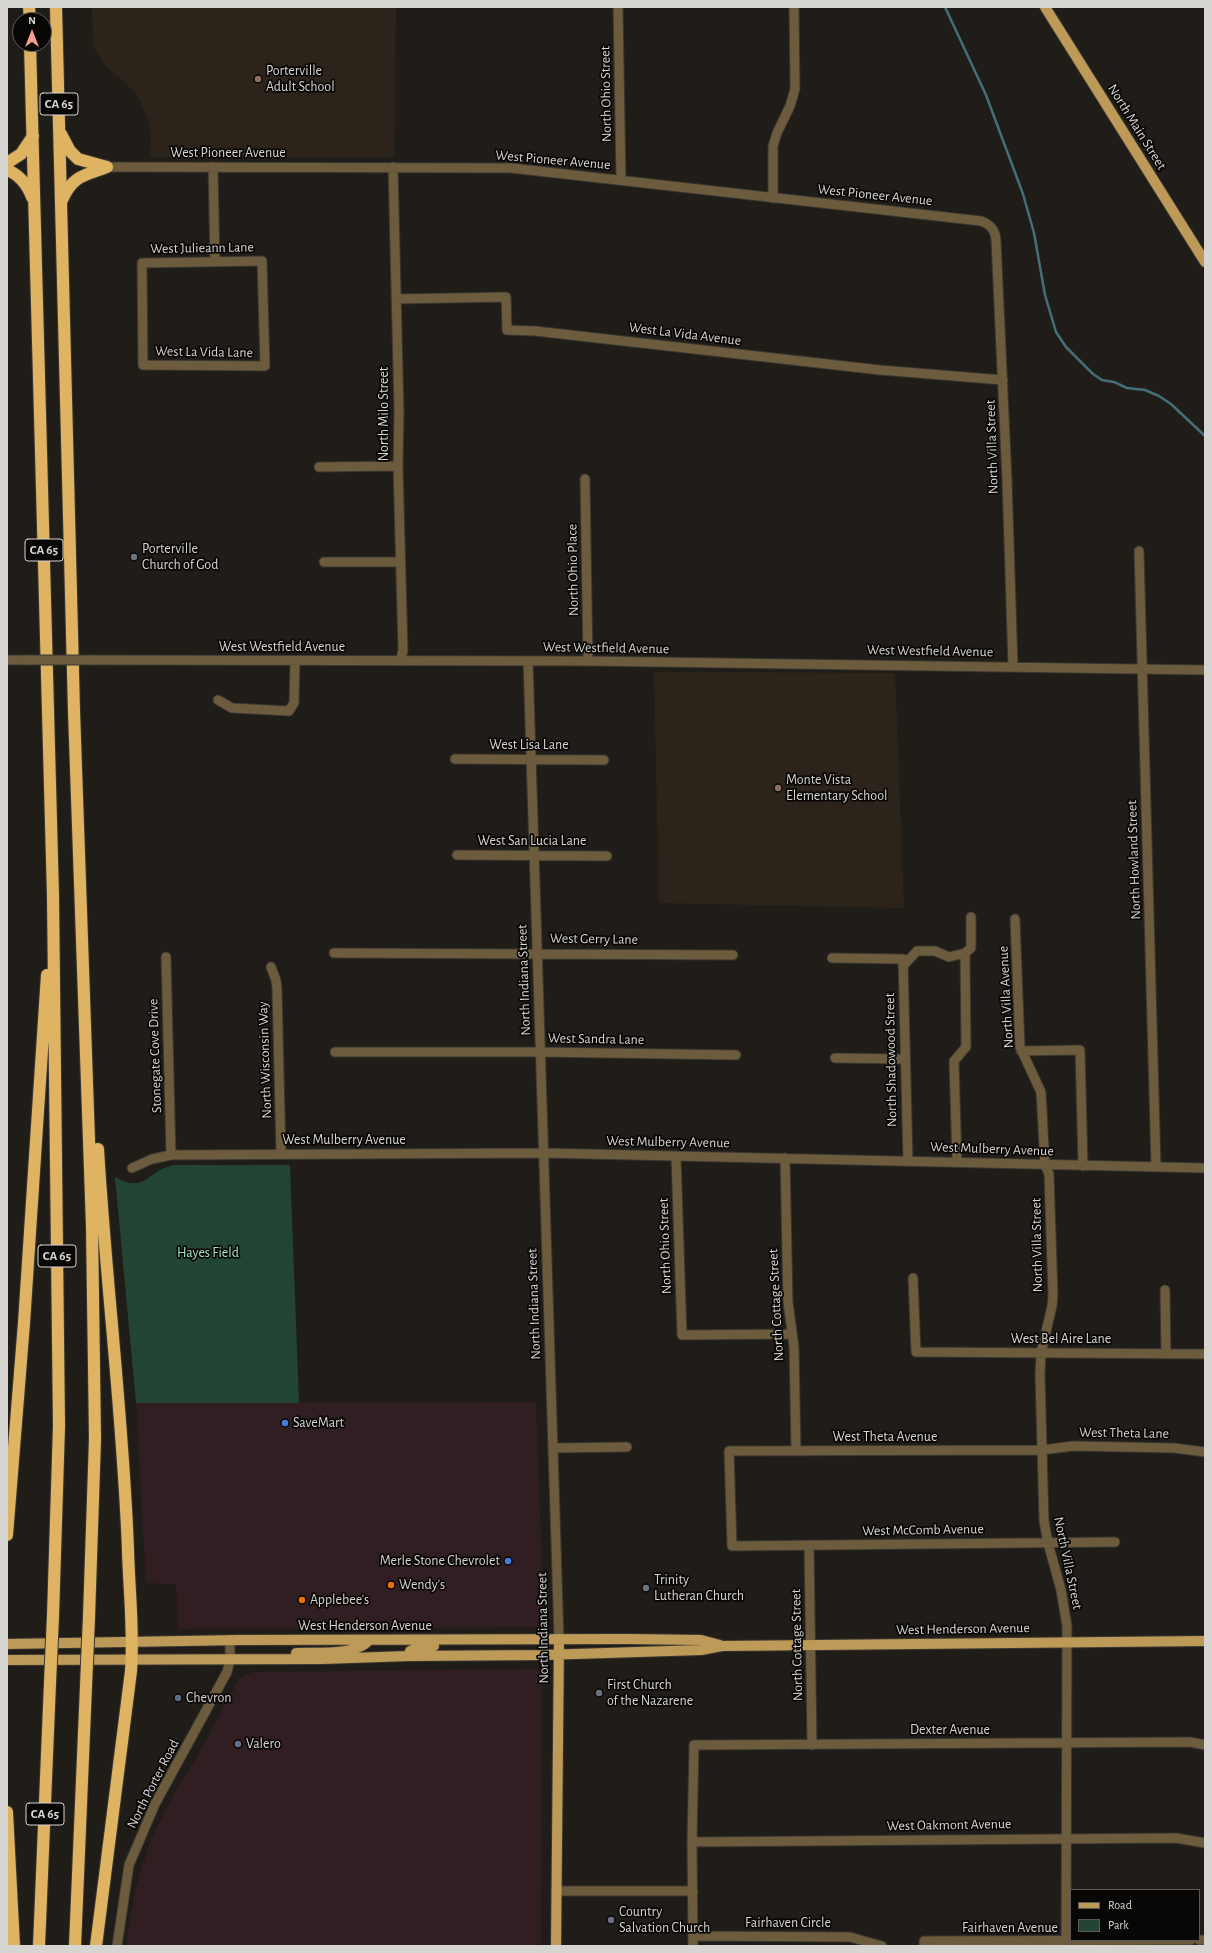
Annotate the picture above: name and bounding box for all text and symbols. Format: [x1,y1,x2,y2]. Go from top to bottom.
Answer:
north arrow [12,12,52,52]
text: N [28,15,36,26]
street label: North Ohio Street [597,46,615,142]
place label: Porterville Adult School [266,63,335,96]
marker: Porterville Adult School [253,74,263,84]
street label: North Main Street [1104,81,1170,173]
road number: CA 65 [40,93,78,115]
street label: West Pioneer Avenue [170,145,286,161]
street label: West Pioneer Avenue [495,147,611,173]
street label: West Pioneer Avenue [817,181,933,209]
street label: West Julieann Lane [150,239,254,257]
street label: West La Vida Avenue [628,319,742,349]
street label: West La Vida Lane [155,343,253,361]
street label: North Milo Street [376,367,392,461]
street label: North Villa Street [982,399,1002,495]
street label: North Ohio Place [564,524,582,616]
road number: CA 65 [25,539,63,561]
place label: Porterville Church of God [142,541,218,574]
marker: Porterville Church of God [129,552,139,562]
street label: West Westfield Avenue [543,638,669,658]
street label: West Westfield Avenue [219,639,345,655]
street label: West Westfield Avenue [867,641,993,661]
street label: West Lisa Lane [489,737,569,753]
place label: Monte Vista Elementary School [786,772,887,804]
marker: Monte Vista Elementary School [773,783,783,793]
street label: North Howland Street [1124,800,1144,920]
street label: West San Lucia Lane [478,833,586,849]
street label: North Indiana Street [514,924,534,1036]
street label: West Gerry Lane [550,930,638,948]
street label: North Villa Avenue [995,945,1017,1049]
street label: North Shadowood Street [881,993,901,1127]
street label: Stonegate Cove Drive [145,998,165,1114]
street label: North Wisconsin Way [255,1001,275,1119]
street label: West Sandra Lane [548,1030,644,1048]
street label: West Mulberry Avenue [282,1132,406,1148]
street label: West Mulberry Avenue [606,1133,730,1151]
street label: West Mulberry Avenue [930,1138,1054,1160]
street label: North Ohio Street [655,1198,675,1294]
street label: North Villa Street [1028,1198,1046,1292]
road number: CA 65 [38,1245,76,1267]
park label: Hayes Field [177,1245,239,1261]
street label: North Indiana Street [524,1248,544,1360]
street label: North Cottage Street [765,1248,787,1362]
street label: West Bel Aire Lane [1011,1331,1111,1347]
place label: SaveMart [293,1415,344,1431]
marker: SaveMart [280,1418,290,1428]
street label: West Theta Lane [1079,1424,1169,1442]
street label: West Theta Avenue [833,1429,937,1445]
street label: North Villa Street [1050,1515,1086,1611]
street label: West McComb Avenue [862,1521,984,1539]
place label: Merle Stone Chevrolet [380,1553,500,1569]
marker: Merle Stone Chevrolet [503,1556,513,1566]
street label: North Indiana Street [534,1572,552,1684]
place label: Trinity Lutheran Church [654,1572,744,1604]
place label: Wendy's [399,1577,445,1593]
marker: Wendy's [386,1580,396,1590]
marker: Trinity Lutheran Church [641,1583,651,1593]
street label: North Cottage Street [788,1589,806,1701]
place label: Applebee's [310,1592,369,1608]
marker: Applebee's [297,1595,307,1605]
street label: West Henderson Avenue [298,1618,432,1634]
street label: West Henderson Avenue [896,1619,1030,1639]
place label: First Church of the Nazarene [607,1677,693,1710]
marker: First Church of the Nazarene [594,1688,604,1698]
place label: Chevron [186,1690,231,1706]
marker: Chevron [173,1693,183,1703]
street label: Dexter Avenue [910,1722,990,1738]
place label: Valero [246,1736,281,1752]
street label: North Porter Road [123,1737,183,1831]
marker: Valero [233,1739,243,1749]
road number: CA 65 [26,1803,64,1825]
street label: West Oakmont Avenue [886,1816,1012,1834]
legend [1070,1889,1200,1941]
text: Road [1108,1899,1132,1911]
place label: Country Salvation Church [619,1904,710,1936]
marker: Country Salvation Church [606,1915,616,1925]
street label: Fairhaven Circle [745,1915,831,1931]
text: Park [1108,1919,1129,1931]
street label: Fairhaven Avenue [962,1920,1058,1936]

